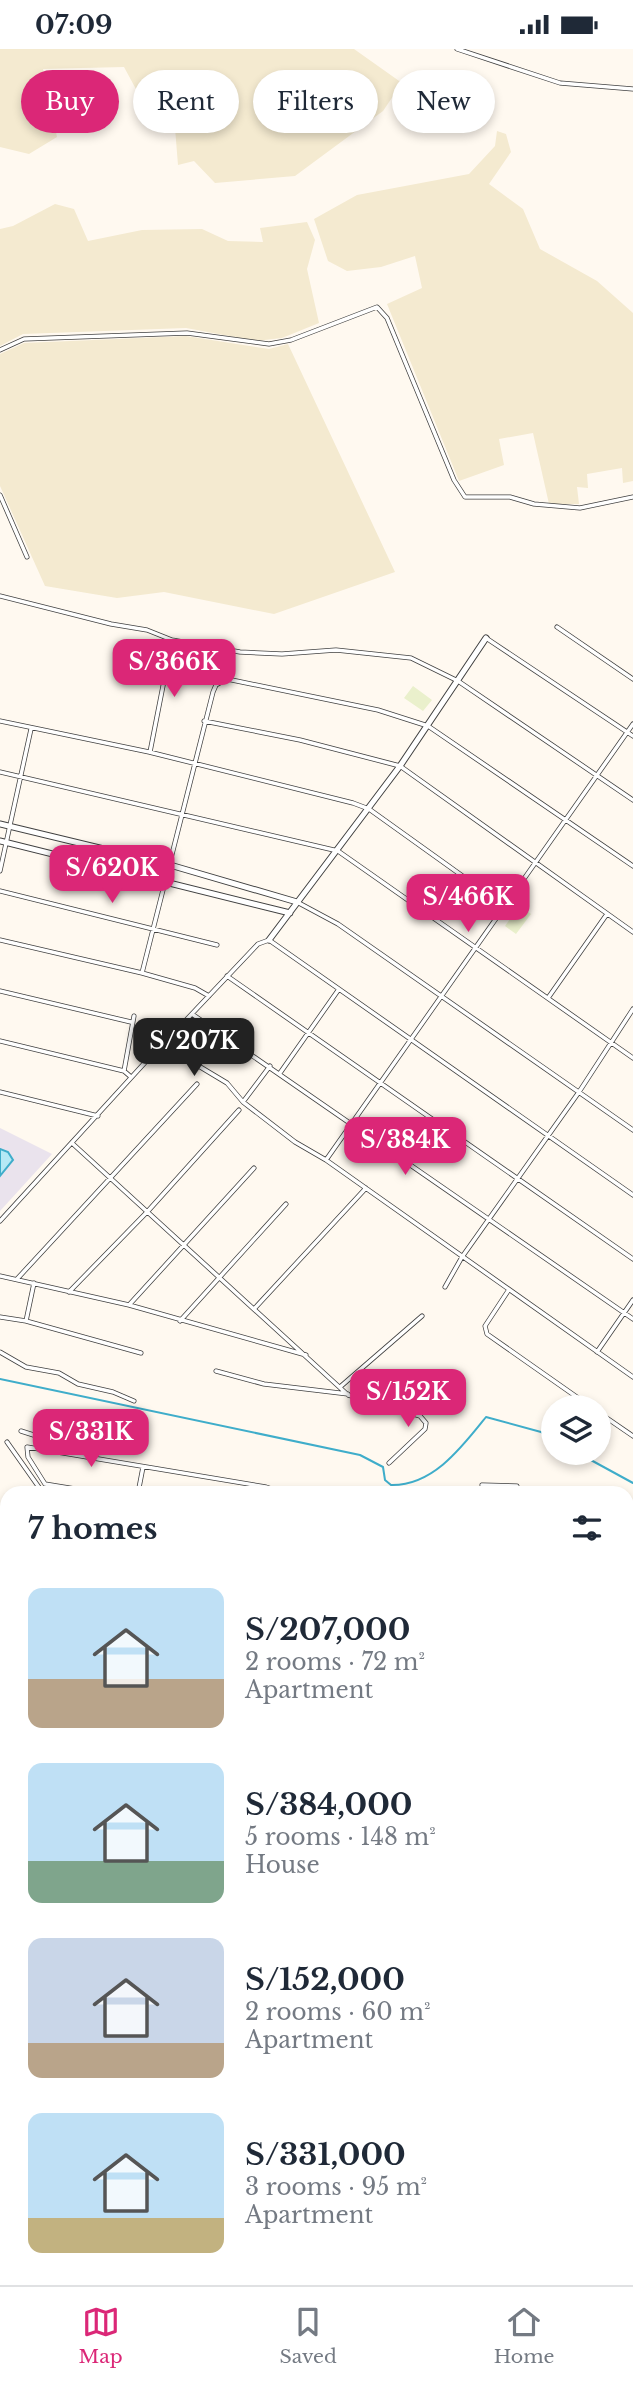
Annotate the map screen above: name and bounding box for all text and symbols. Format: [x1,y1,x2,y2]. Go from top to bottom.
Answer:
text: 07:09 [35,9,113,41]
chip: Buy [21,70,119,133]
chip: Rent [133,70,239,133]
chip: Filters [253,70,378,133]
chip: New [392,70,495,133]
pin: S/366K [117,639,231,699]
text: S/366K [129,648,219,676]
pin: S/620K [55,845,169,905]
text: S/620K [66,854,158,882]
pin: S/466K [411,875,525,934]
text: S/466K [423,883,513,911]
pin: S/207K [137,1019,251,1078]
text: S/207K [149,1027,239,1055]
pin: S/384K [348,1117,462,1177]
text: S/384K [360,1126,450,1154]
pin: S/152K [351,1369,465,1429]
text: S/152K [366,1378,450,1406]
map controls [541,1395,611,1465]
button: layers [541,1395,611,1465]
pin: S/331K [34,1409,148,1469]
text: S/331K [49,1418,133,1446]
icon: filters [568,1509,606,1547]
text: 7 homes [28,1510,157,1547]
text: S/207,000 [245,1611,410,1648]
icon: home [84,1616,168,1700]
text: 2 rooms · 72 m² [245,1648,425,1676]
text: Apartment [245,1676,373,1704]
text: S/384,000 [245,1786,413,1823]
icon: home [84,1791,168,1875]
text: 5 rooms · 148 m² [245,1823,436,1851]
text: House [245,1851,320,1879]
text: S/152,000 [245,1961,405,1998]
icon: home [84,1966,168,2050]
text: 2 rooms · 60 m² [245,1998,431,2026]
text: Apartment [245,2026,373,2054]
text: S/331,000 [245,2136,406,2173]
icon: home [84,2141,168,2225]
text: 3 rooms · 95 m² [245,2173,427,2201]
text: Apartment [245,2201,373,2229]
tab: Map [78,2303,123,2368]
tab: Saved [280,2303,337,2368]
tab: Home [494,2303,555,2368]

